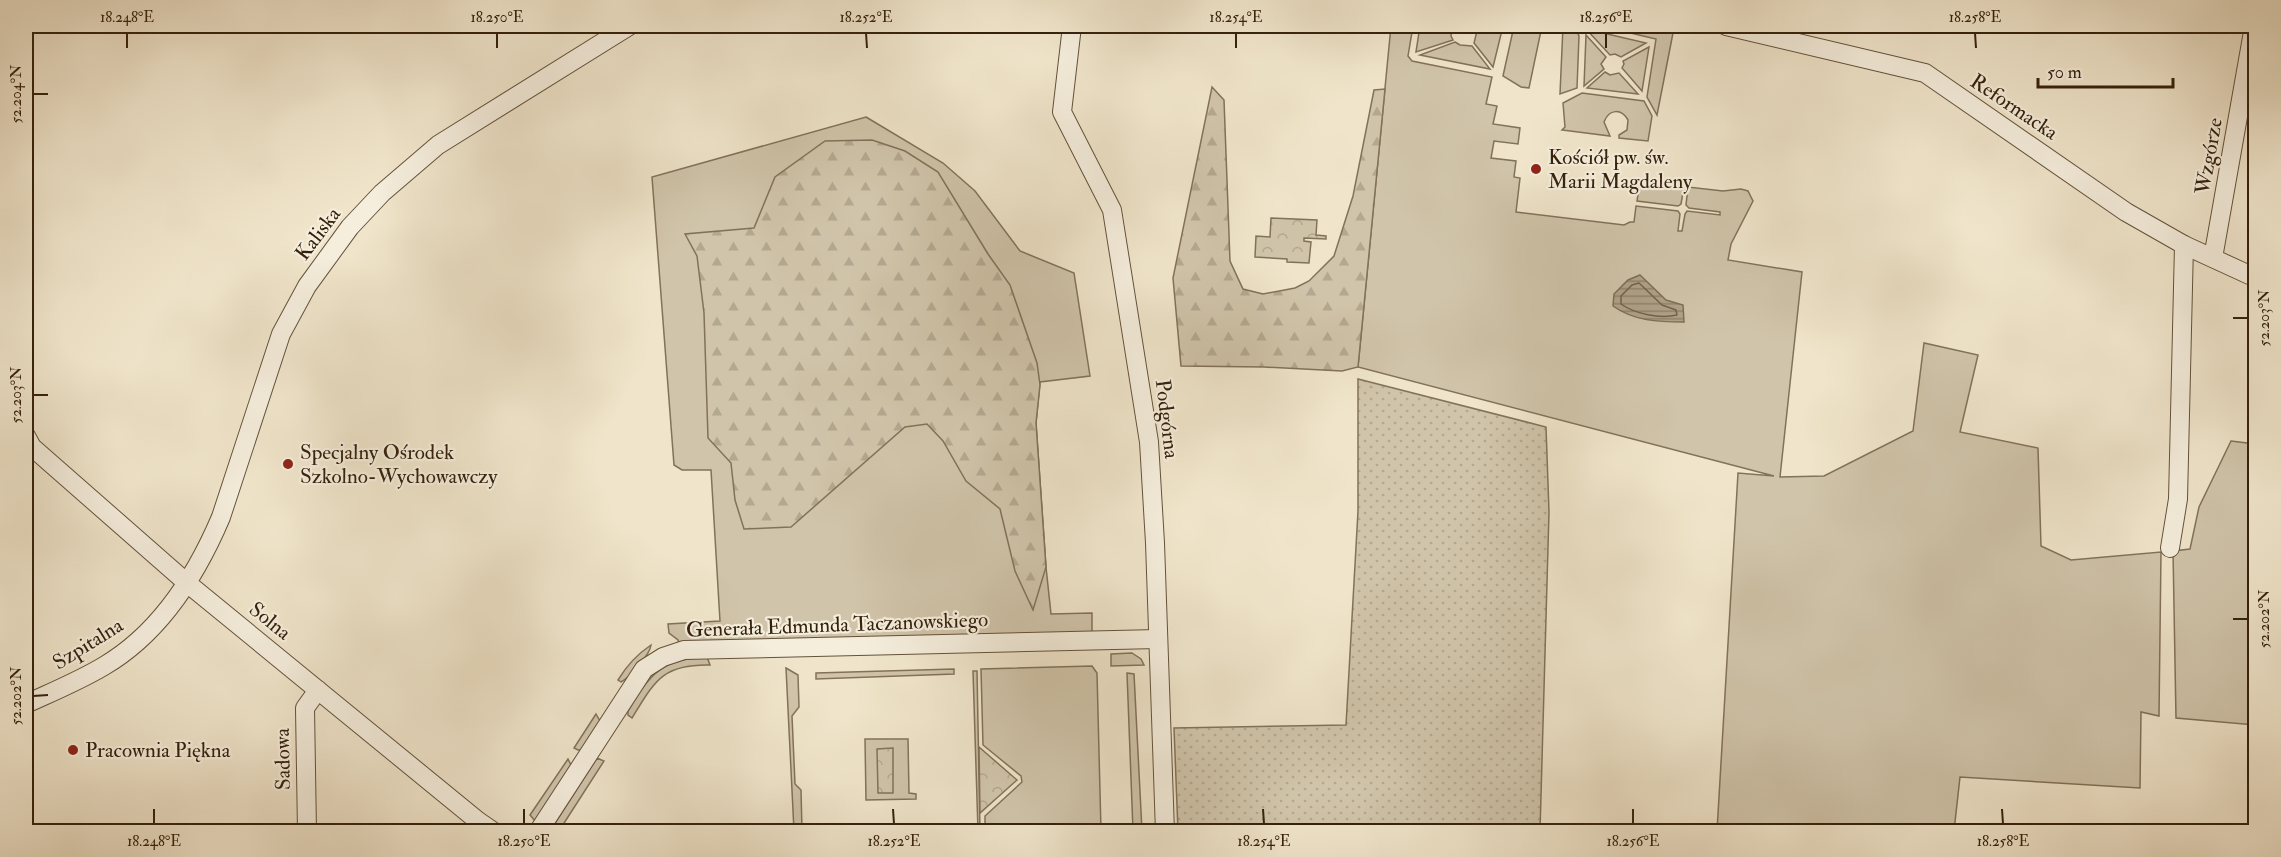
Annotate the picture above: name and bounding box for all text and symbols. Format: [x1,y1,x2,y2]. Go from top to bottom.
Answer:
text: 18.248°E [100,8,154,27]
text: 18.250°E [470,8,524,27]
text: 18.252°E [839,8,893,27]
text: 18.254°E [1209,8,1263,27]
text: 18.256°E [1579,8,1633,27]
text: 18.258°E [1949,8,2001,27]
scale bar [2038,51,2173,89]
text: 50 m [2047,61,2082,84]
text: 52.204°N [7,64,26,124]
street label: Reformacka [1965,68,2063,146]
street label: Wzgórze [2189,115,2229,197]
place label: Kościół pw. św. Marii Magdaleny [1548,144,1693,195]
marker: Kościół pw. św. Marii Magdaleny [1529,162,1543,176]
street label: Kaliska [289,202,347,266]
text: 52.203°N [2255,289,2274,346]
text: 52.203°N [7,366,26,423]
street label: Podgórna [1149,378,1185,461]
place label: Specjalny Ośrodek Szkolno-Wychowawczy [300,439,498,490]
marker: Specjalny Ośrodek Szkolno-Wychowawczy [281,457,295,471]
text: 52.202°N [2255,589,2274,648]
street label: Solna [243,596,297,646]
street label: Generała Edmunda Taczanowskiego [685,606,989,644]
street label: Szpitalna [48,612,129,676]
text: 52.202°N [7,666,26,725]
street label: Sadowa [269,727,297,790]
place label: Pracownia Piękna [85,737,231,764]
marker: Pracownia Piękna [66,743,80,757]
text: 18.248°E [127,832,181,851]
text: 18.250°E [497,832,551,851]
text: 18.252°E [867,832,921,851]
text: 18.254°E [1237,832,1291,851]
text: 18.256°E [1606,832,1660,851]
text: 18.258°E [1977,832,2029,851]

